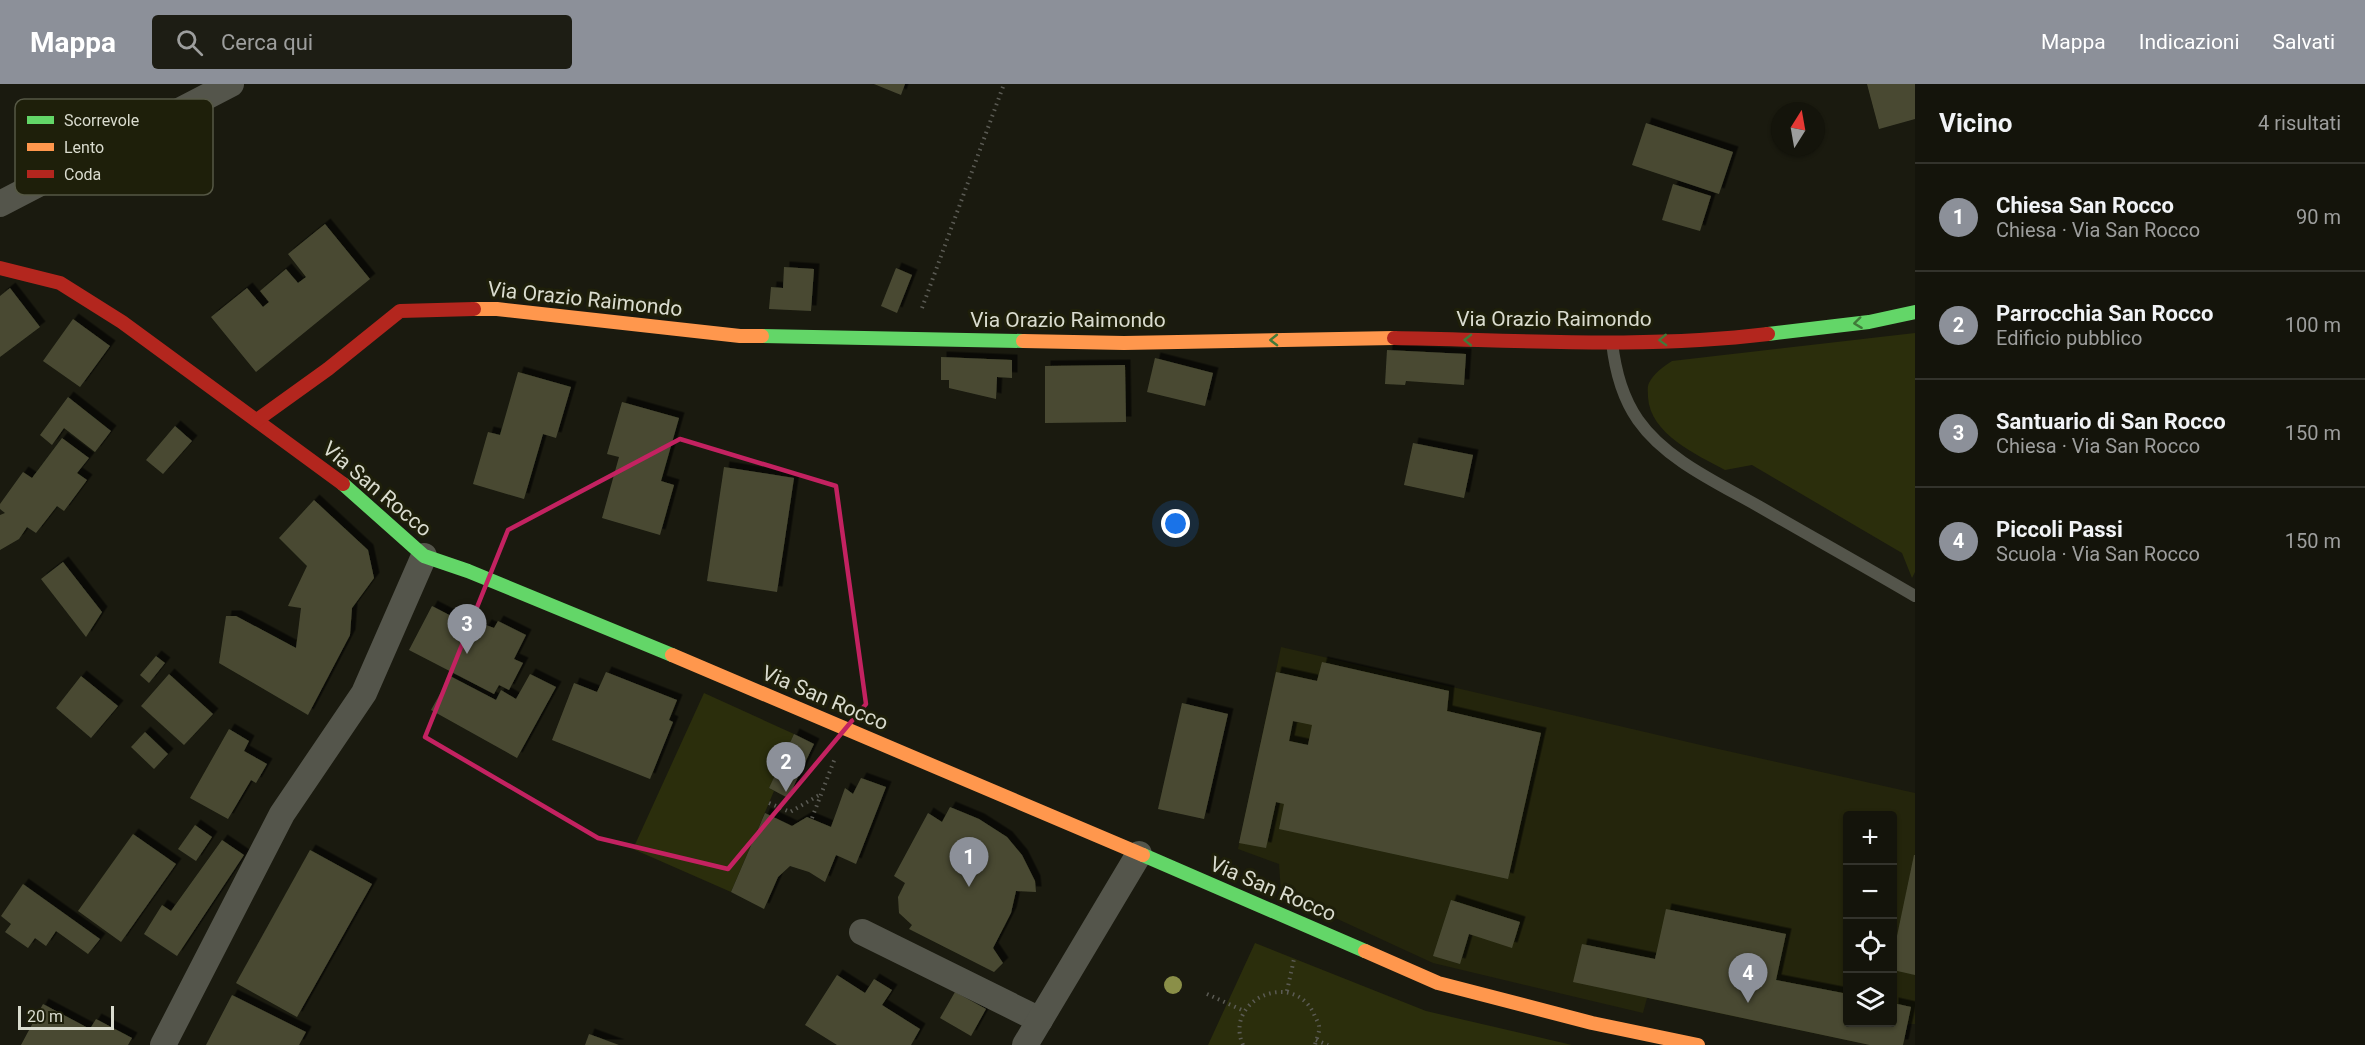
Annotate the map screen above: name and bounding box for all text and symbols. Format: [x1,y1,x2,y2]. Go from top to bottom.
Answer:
search box [152,15,572,69]
text: Mappa [30,26,116,59]
icon: search [173,26,206,59]
text: Cerca qui [221,30,313,55]
text: Mappa [2041,30,2106,54]
text: Indicazioni [2139,30,2240,54]
text: Salvati [2273,30,2335,54]
legend [15,99,213,195]
north arrow [1771,102,1825,156]
text: Vicino [1939,108,2013,138]
text: Scorrevole [64,111,139,130]
text: 4 risultati [2258,111,2341,135]
text: Lento [64,138,104,157]
text: Coda [64,165,101,184]
text: Chiesa San Rocco [1996,193,2174,218]
text: 1 [1953,205,1964,229]
text: 90 m [2296,205,2341,229]
text: Chiesa · Via San Rocco [1996,218,2200,242]
street label: Via Orazio Raimondo [486,277,684,321]
text: Parrocchia San Rocco [1996,301,2213,326]
street label: Via Orazio Raimondo [1456,307,1652,331]
street label: Via Orazio Raimondo [970,308,1166,332]
text: 2 [1953,313,1964,337]
text: 100 m [2285,313,2341,337]
one-way arrow [1853,316,1862,329]
text: Edificio pubblico [1996,326,2142,350]
one-way arrow [1269,334,1278,347]
one-way arrow [1464,334,1473,346]
one-way arrow [1659,334,1668,347]
text: Santuario di San Rocco [1996,409,2226,434]
text: 3 [1953,421,1964,445]
text: 150 m [2285,421,2341,445]
text: Chiesa · Via San Rocco [1996,434,2200,458]
street label: Via San Rocco [318,437,436,541]
your location [1161,509,1190,538]
text: Piccoli Passi [1996,517,2123,542]
text: 4 [1953,529,1964,553]
text: 150 m [2285,529,2341,553]
text: Scuola · Via San Rocco [1996,542,2200,566]
pin: 3 [448,604,486,654]
street label: Via San Rocco [758,661,892,735]
pin: 2 [766,742,806,792]
map controls [1843,811,1897,1027]
button: + [1843,811,1897,865]
pin: 1 [950,838,988,887]
street label: Via San Rocco [1206,852,1340,926]
button: − [1843,865,1897,919]
button: locate [1843,919,1897,973]
pin: 4 [1728,954,1768,1003]
button: layers [1843,973,1897,1027]
scale bar [18,1003,114,1030]
text: 20 m [27,1007,63,1026]

